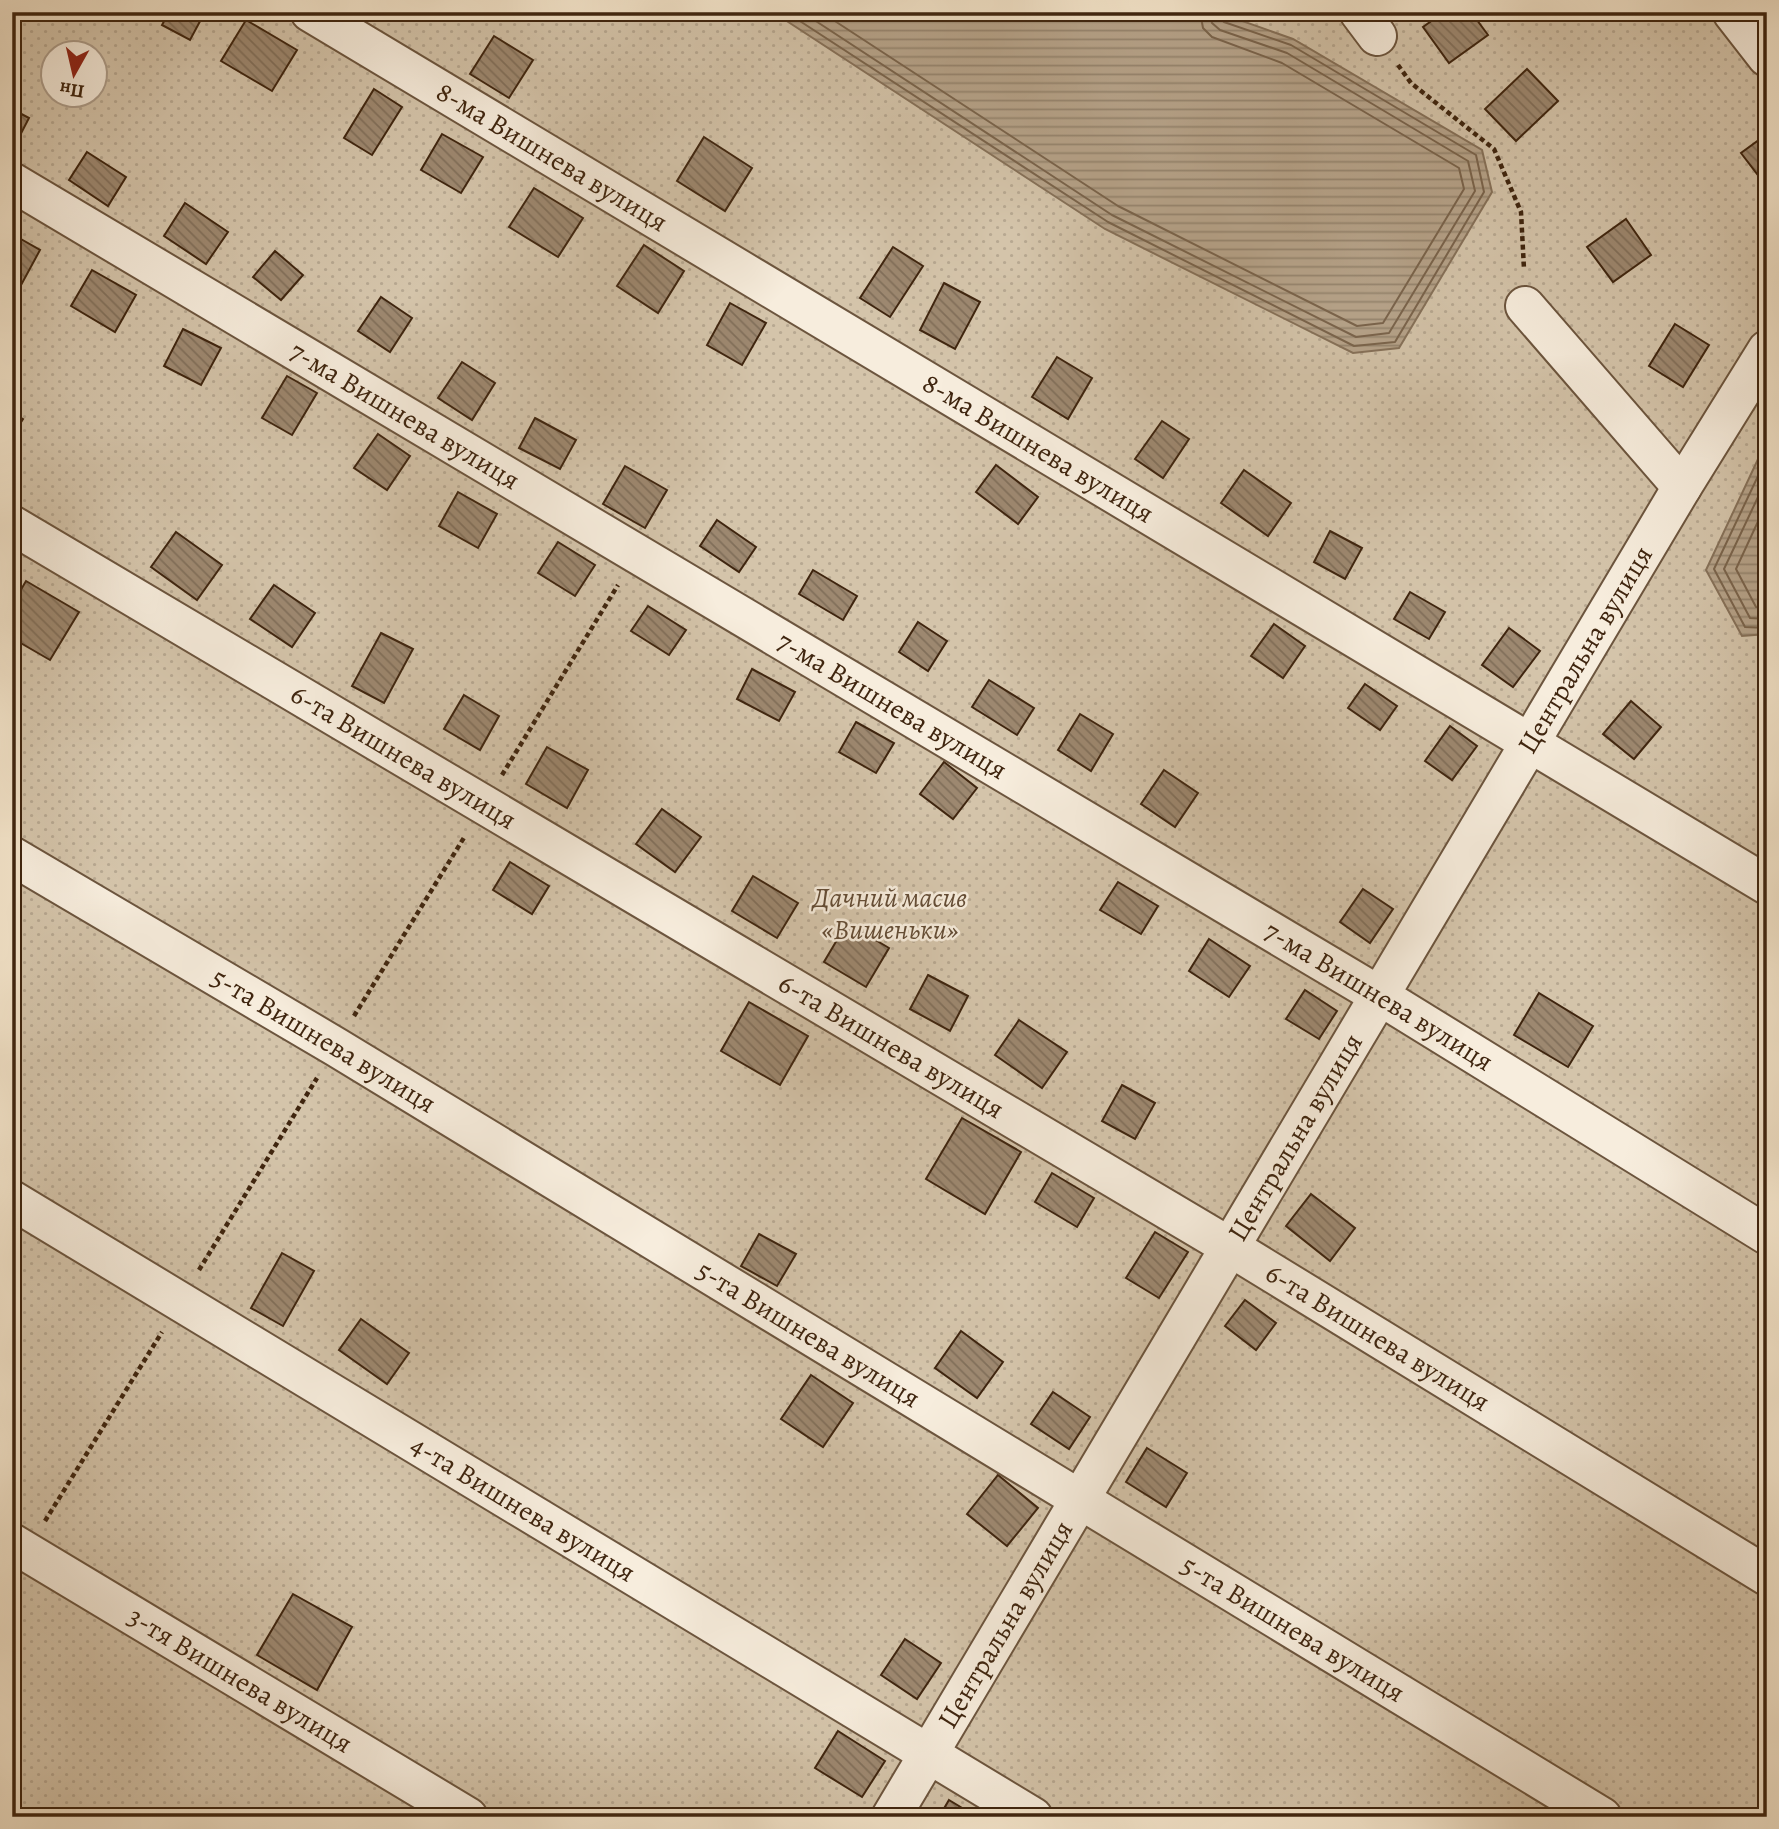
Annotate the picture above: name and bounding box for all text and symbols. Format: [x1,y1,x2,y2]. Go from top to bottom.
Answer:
north arrow [38,38,108,108]
street label: 8-ма Вишнева вулиця [429,73,675,241]
text: Пн [58,75,86,104]
street label: 7-ма Вишнева вулиця [283,332,527,499]
street label: 8-ма Вишнева вулиця [915,364,1161,532]
street label: Центральна вулиця [1509,539,1662,761]
street label: 7-ма Вишнева вулиця [770,622,1014,789]
street label: 6-та Вишнева вулиця [283,675,523,839]
park label: Дачний масив «Вишеньки» [811,879,967,949]
street label: 7-ма Вишнева вулиця [1257,912,1501,1080]
street label: 5-та Вишнева вулиця [204,959,443,1122]
street label: 6-та Вишнева вулиця [771,964,1011,1128]
street label: Центральна вулиця [1219,1026,1372,1248]
street label: 5-та Вишнева вулиця [689,1252,927,1417]
street label: 6-та Вишнева вулиця [1258,1254,1497,1421]
street label: 4-та Вишнева вулиця [403,1426,642,1591]
street label: Центральна вулиця [929,1514,1082,1735]
street label: 5-та Вишнева вулиця [1174,1546,1412,1712]
street label: 3-тя Вишнева вулиця [121,1598,359,1762]

